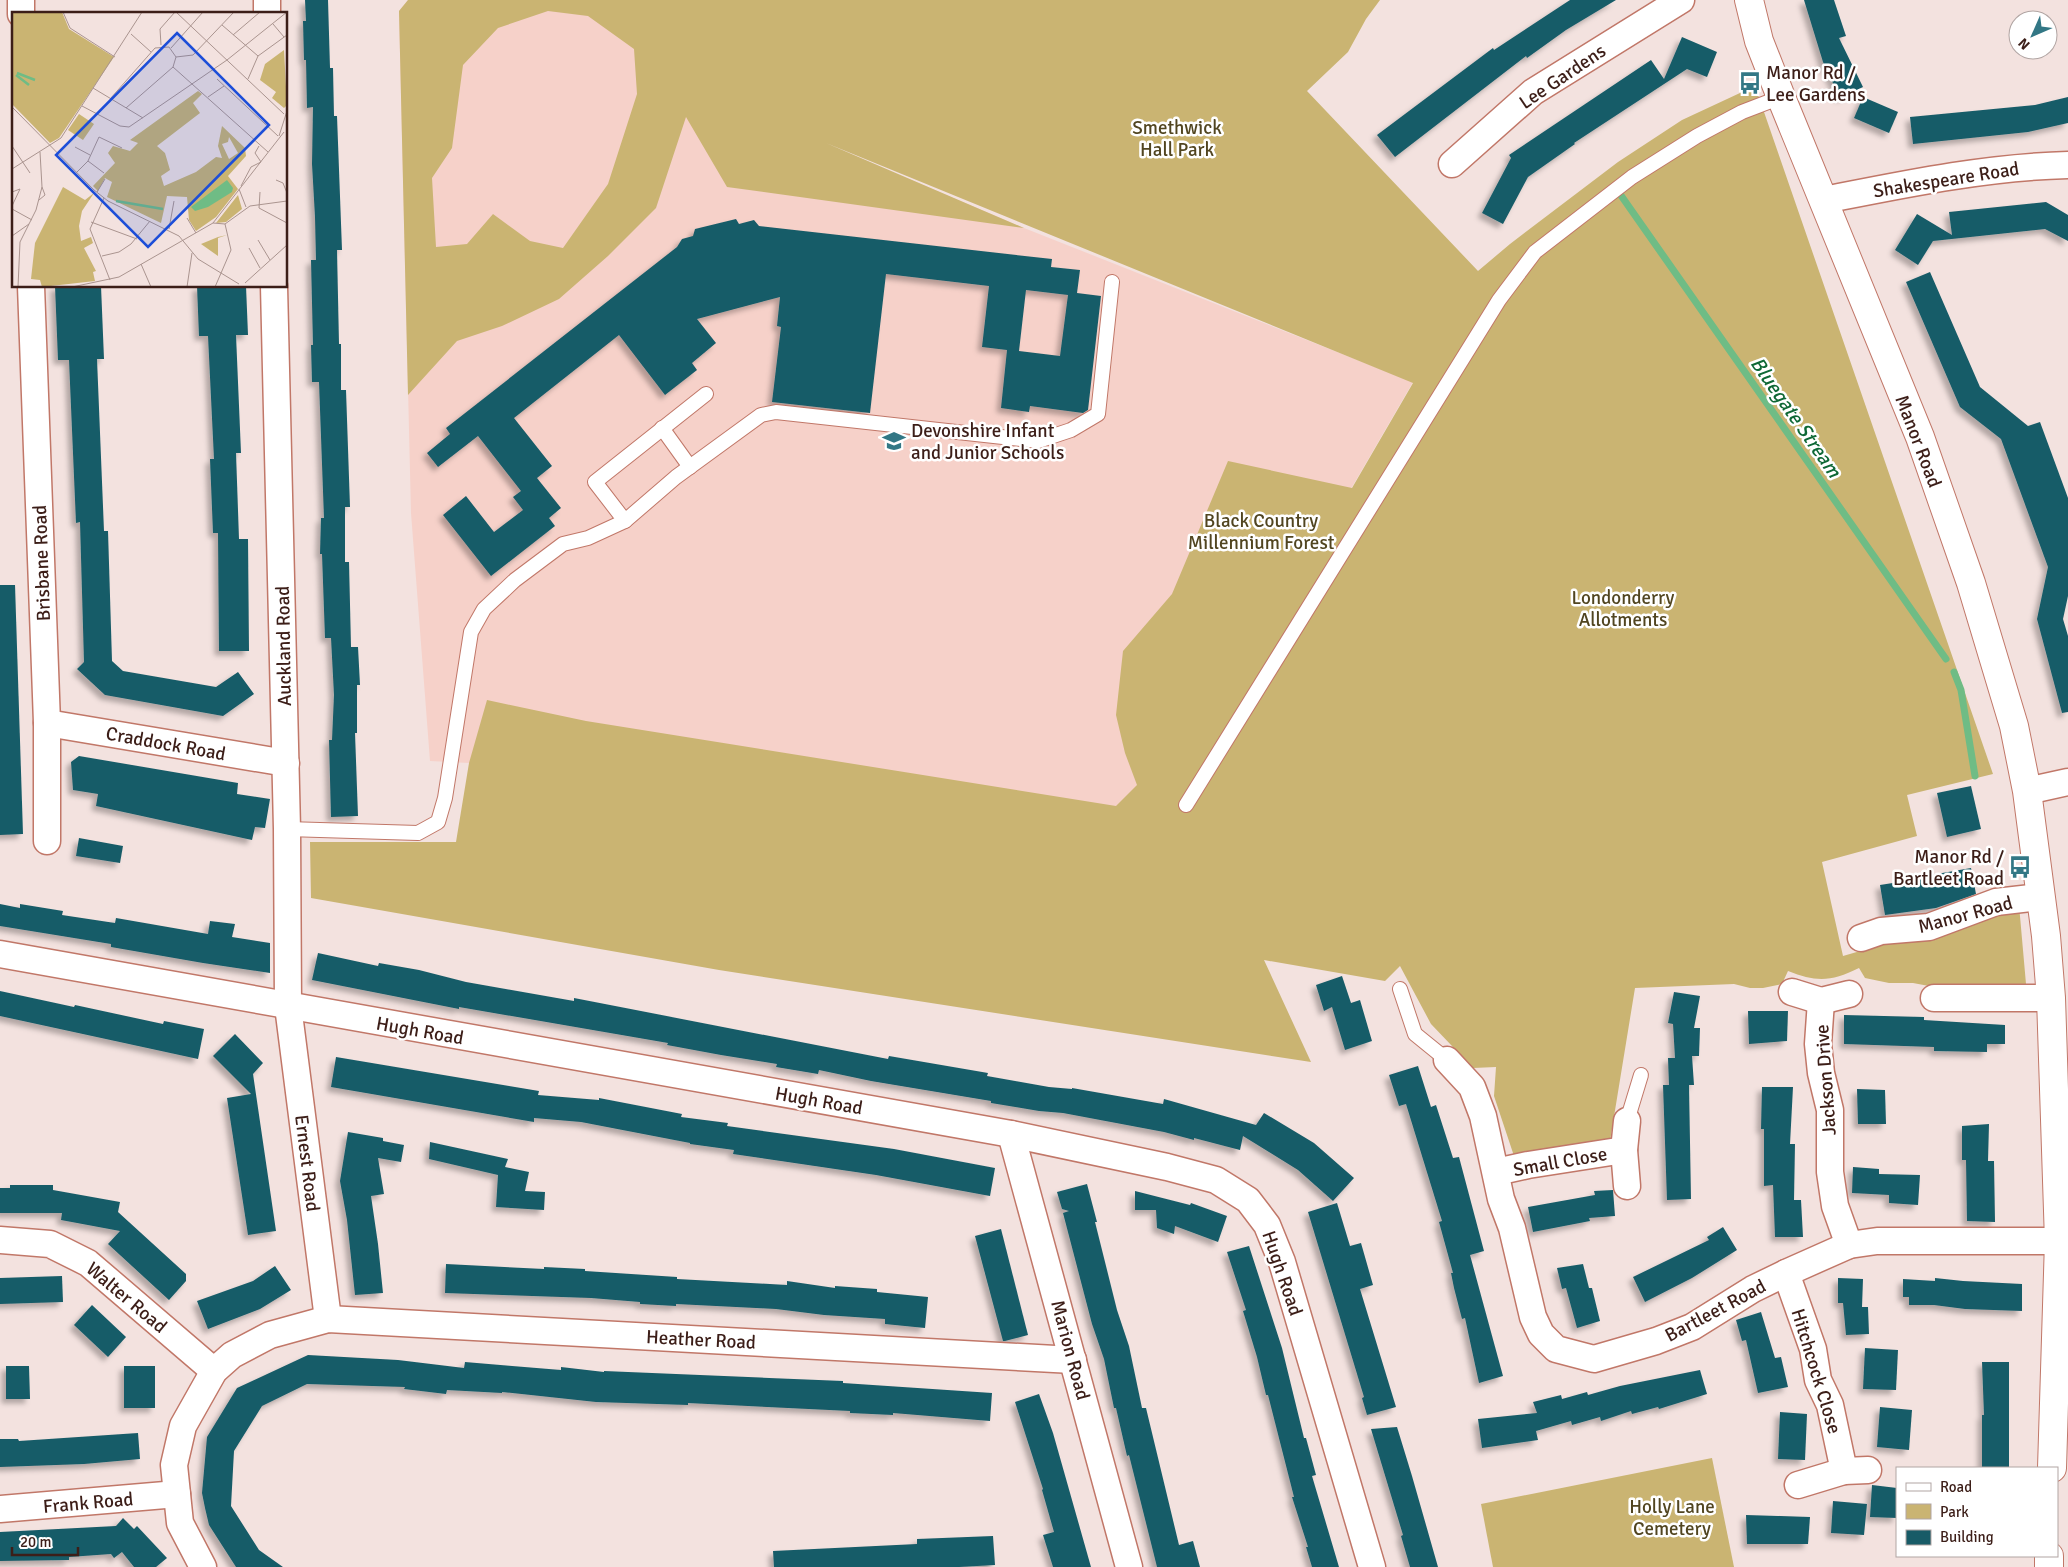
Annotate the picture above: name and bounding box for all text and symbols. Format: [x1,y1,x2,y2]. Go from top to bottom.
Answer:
north arrow [2008,10,2058,60]
inset map [12,12,288,288]
text: N [2015,34,2034,53]
street label: Lee Gardens [1515,39,1611,115]
place label: Manor Rd / Lee Gardens [1766,61,1866,107]
bus stop icon: Manor Rd / Lee Gardens [1737,70,1763,96]
park label: Smethwick Hall Park [1132,116,1222,162]
street label: Shakespeare Road [1871,157,2021,203]
water label: Bluegate Stream [1745,352,1847,483]
street label: Manor Road [1889,392,1947,491]
place label: Devonshire Infant and Junior Schools [911,419,1064,465]
school or university icon: Devonshire Infant and Junior Schools [881,428,907,454]
street label: Brisbane Road [28,504,56,622]
park label: Black Country Millennium Forest [1188,509,1335,555]
street label: Auckland Road [271,586,297,706]
park label: Londonderry Allotments [1572,586,1675,632]
street label: Craddock Road [104,722,228,766]
place label: Manor Rd / Bartleet Road [1893,845,2004,891]
bus stop icon: Manor Rd / Bartleet Road [2007,854,2033,880]
street label: Manor Road [1915,891,2015,939]
street label: Hugh Road [374,1011,465,1050]
street label: Jackson Drive [1810,1024,1842,1136]
street label: Hugh Road [773,1081,864,1120]
street label: Ernest Road [289,1113,325,1213]
street label: Small Close [1511,1142,1609,1182]
street label: Hugh Road [1256,1228,1308,1319]
street label: Walter Road [81,1257,172,1339]
street label: Bartleet Road [1661,1274,1770,1348]
street label: Marion Road [1045,1298,1095,1403]
street label: Hitchcock Close [1786,1306,1846,1437]
street label: Heather Road [645,1325,757,1355]
legend [1896,1467,2058,1557]
text: Road [1940,1478,1972,1496]
street label: Frank Road [42,1487,134,1519]
park label: Holly Lane Cemetery [1629,1495,1715,1541]
text: Park [1940,1503,1969,1521]
scale bar [12,1524,79,1556]
text: Building [1940,1528,1994,1546]
text: 20 m [20,1533,51,1551]

